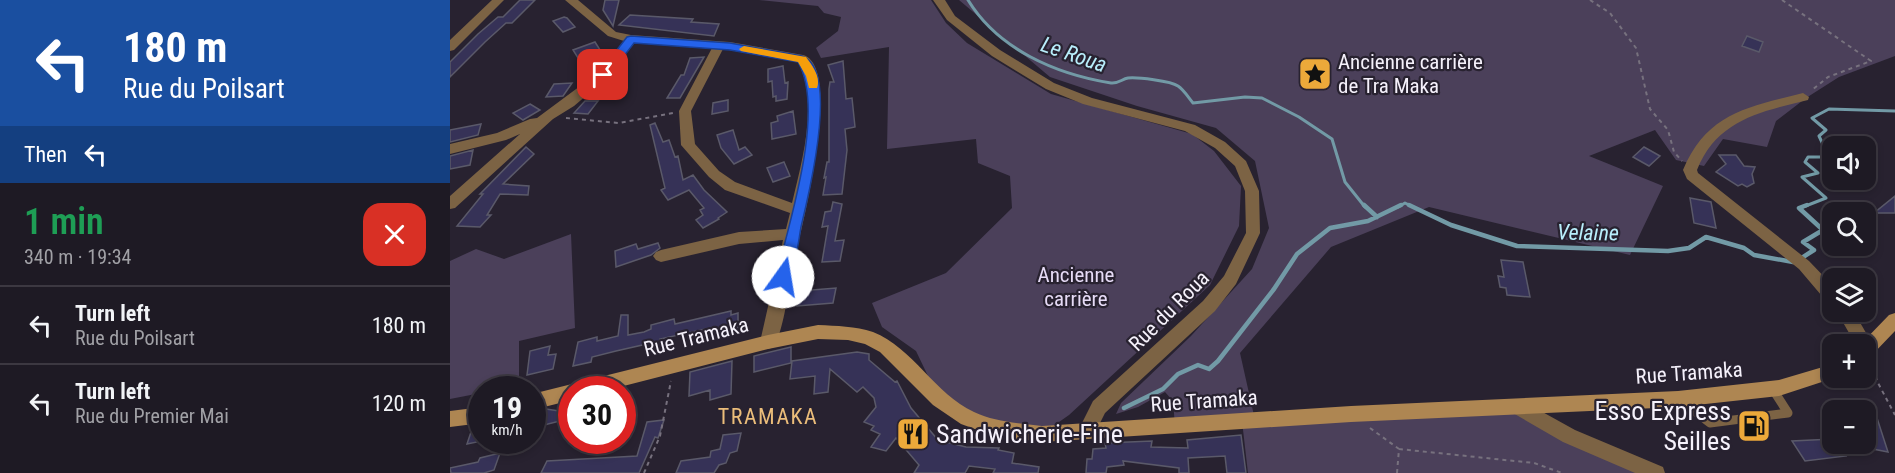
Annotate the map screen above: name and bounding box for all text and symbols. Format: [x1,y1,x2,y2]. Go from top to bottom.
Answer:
text: 180 m [123,23,228,72]
icon: left [24,24,102,102]
water label: Le Roua [1038,32,1110,77]
pin [577,49,628,100]
place label: Ancienne carrière de Tra Maka [1338,50,1483,98]
place icon: Ancienne carrière de Tra Maka [1297,56,1333,92]
icon: arrive [586,58,619,91]
text: Rue du Poilsart [123,73,285,105]
map controls [1822,136,1876,454]
button: sound [1822,136,1876,190]
icon: left [79,138,112,171]
text: Then [24,142,67,167]
text: 1 min [24,201,104,243]
button: search [1822,202,1876,256]
button: close [363,203,426,266]
water label: Velaine [1557,219,1619,246]
text: 340 m · 19:34 [24,245,131,269]
position arrow [751,245,815,309]
park label: Ancienne carrière [1038,263,1115,311]
street label: Rue du Roua [1124,266,1214,356]
button: layers [1822,268,1876,322]
text: Turn left [75,301,150,326]
icon: left [24,309,57,342]
street label: Rue Tramaka [641,312,751,362]
text: 180 m [372,313,426,338]
text: Rue du Poilsart [75,326,195,350]
button: + [1822,334,1876,388]
street label: Rue Tramaka [1635,357,1743,389]
speed limit sign: 30 [558,376,636,454]
text: Turn left [75,379,150,404]
street label: Rue Tramaka [1150,385,1258,417]
icon: left [24,387,57,420]
text: 19 [492,390,522,425]
text: 120 m [372,391,426,416]
place label: Esso Express Seilles [1595,396,1731,456]
button: − [1822,400,1876,454]
text: Rue du Premier Mai [75,404,229,428]
district label: TRAMAKA [718,404,818,429]
fuel station icon: Esso Express Seilles [1736,408,1772,444]
restaurant icon: Sandwicherie-Fine [895,416,931,452]
place label: Sandwicherie-Fine [936,419,1123,449]
text: km/h [492,421,522,439]

